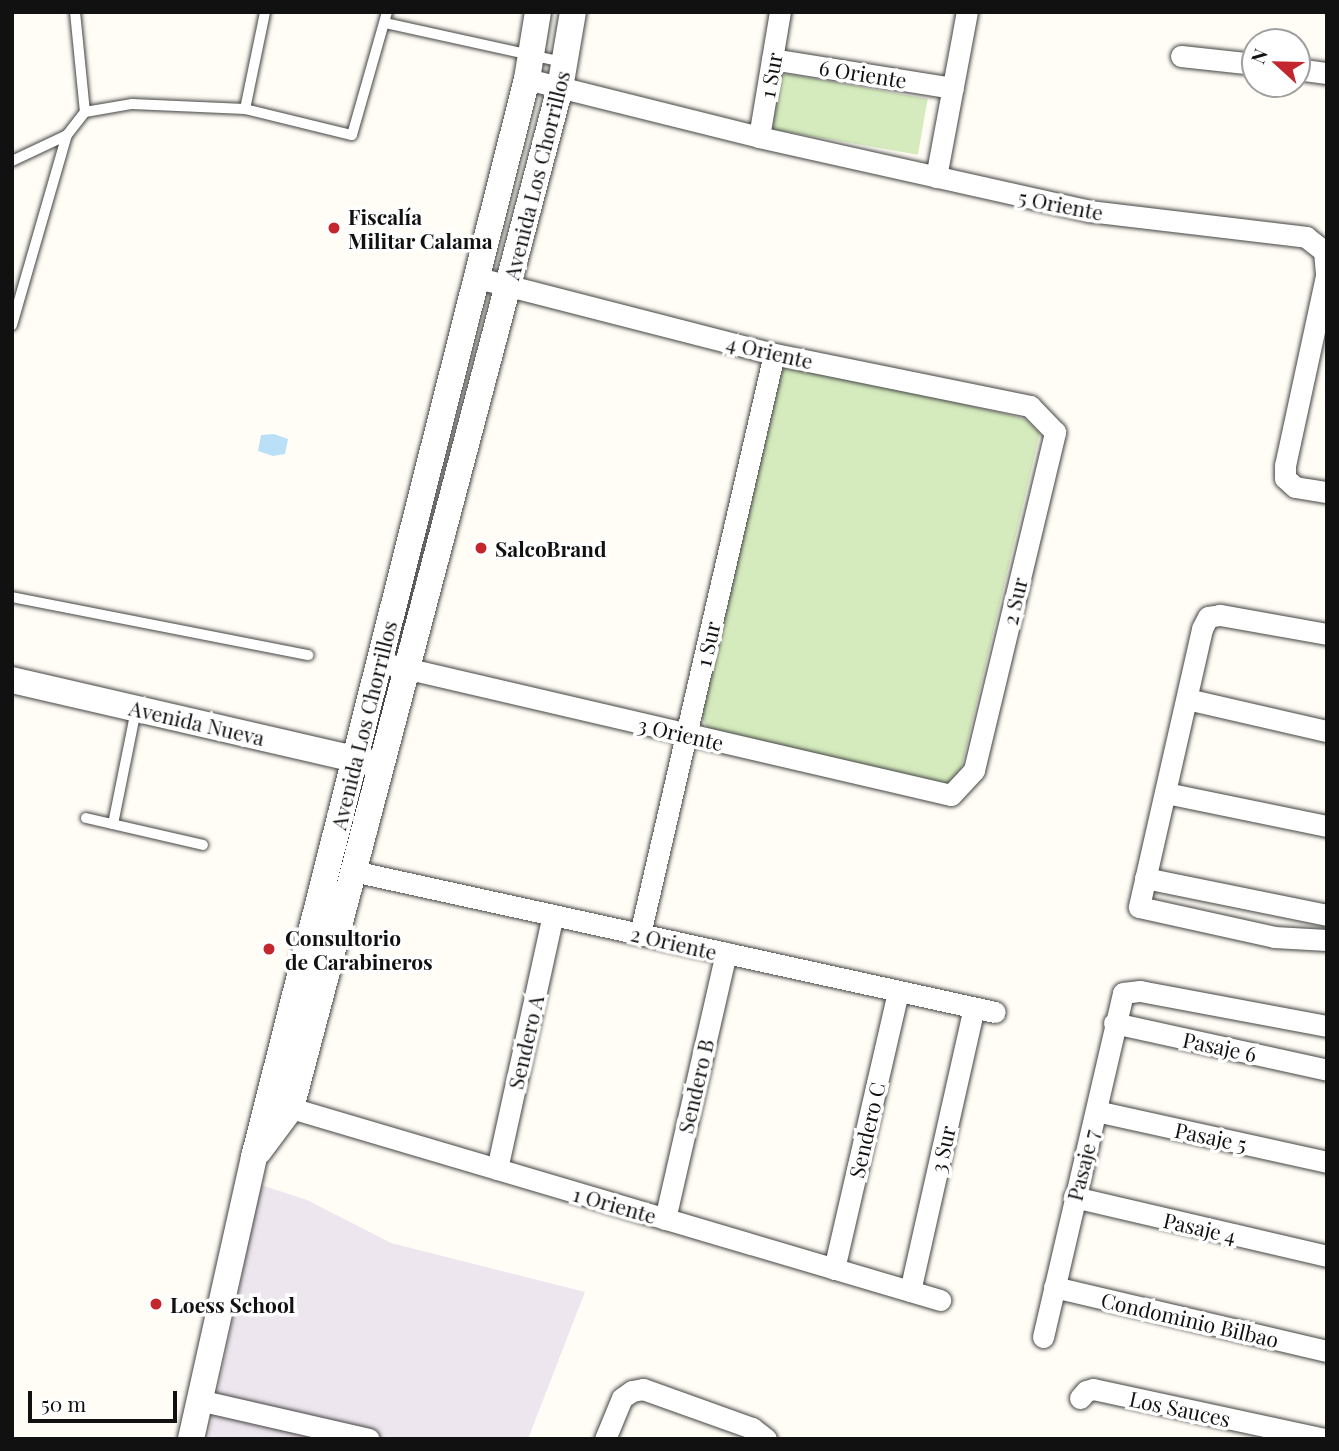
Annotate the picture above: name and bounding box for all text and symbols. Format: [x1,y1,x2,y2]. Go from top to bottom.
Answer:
north arrow [1241,28,1311,98]
text: N [1244,45,1273,67]
street label: 1 Sur [754,50,786,100]
street label: 6 Oriente [817,54,909,92]
street label: Avenida Los Chorrillos [498,68,574,282]
street label: 5 Oriente [1016,183,1106,225]
place label: Fiscalía Militar Calama [348,203,493,253]
marker: Fiscalía Militar Calama [326,220,342,236]
street label: 4 Oriente [724,329,816,373]
place label: SalcoBrand [495,535,607,561]
marker: SalcoBrand [473,540,489,556]
street label: 2 Sur [996,575,1032,627]
street label: Avenida Los Chorrillos [325,618,401,832]
street label: 1 Sur [690,619,724,669]
street label: Avenida Nueva [127,694,267,750]
street label: 3 Oriente [636,711,726,755]
street label: 2 Oriente [629,920,719,964]
place label: Consultorio de Carabineros [285,924,433,974]
marker: Consultorio de Carabineros [259,939,279,959]
street label: Sendero A [502,992,548,1092]
street label: Pasaje 6 [1181,1026,1259,1066]
street label: Sendero B [672,1036,718,1136]
street label: Sendero C [843,1080,889,1180]
street label: Pasaje 5 [1173,1116,1249,1156]
street label: 3 Sur [924,1123,960,1175]
street label: Pasaje 7 [1061,1127,1103,1203]
street label: 1 Oriente [571,1180,659,1228]
street label: Pasaje 4 [1161,1206,1239,1248]
street label: Condominio Bilbao [1099,1286,1281,1352]
place label: Loess School [170,1291,295,1317]
marker: Loess School [148,1296,164,1312]
scale bar [32,1378,180,1422]
street label: Los Sauces [1127,1385,1233,1431]
text: 50 m [41,1389,86,1417]

